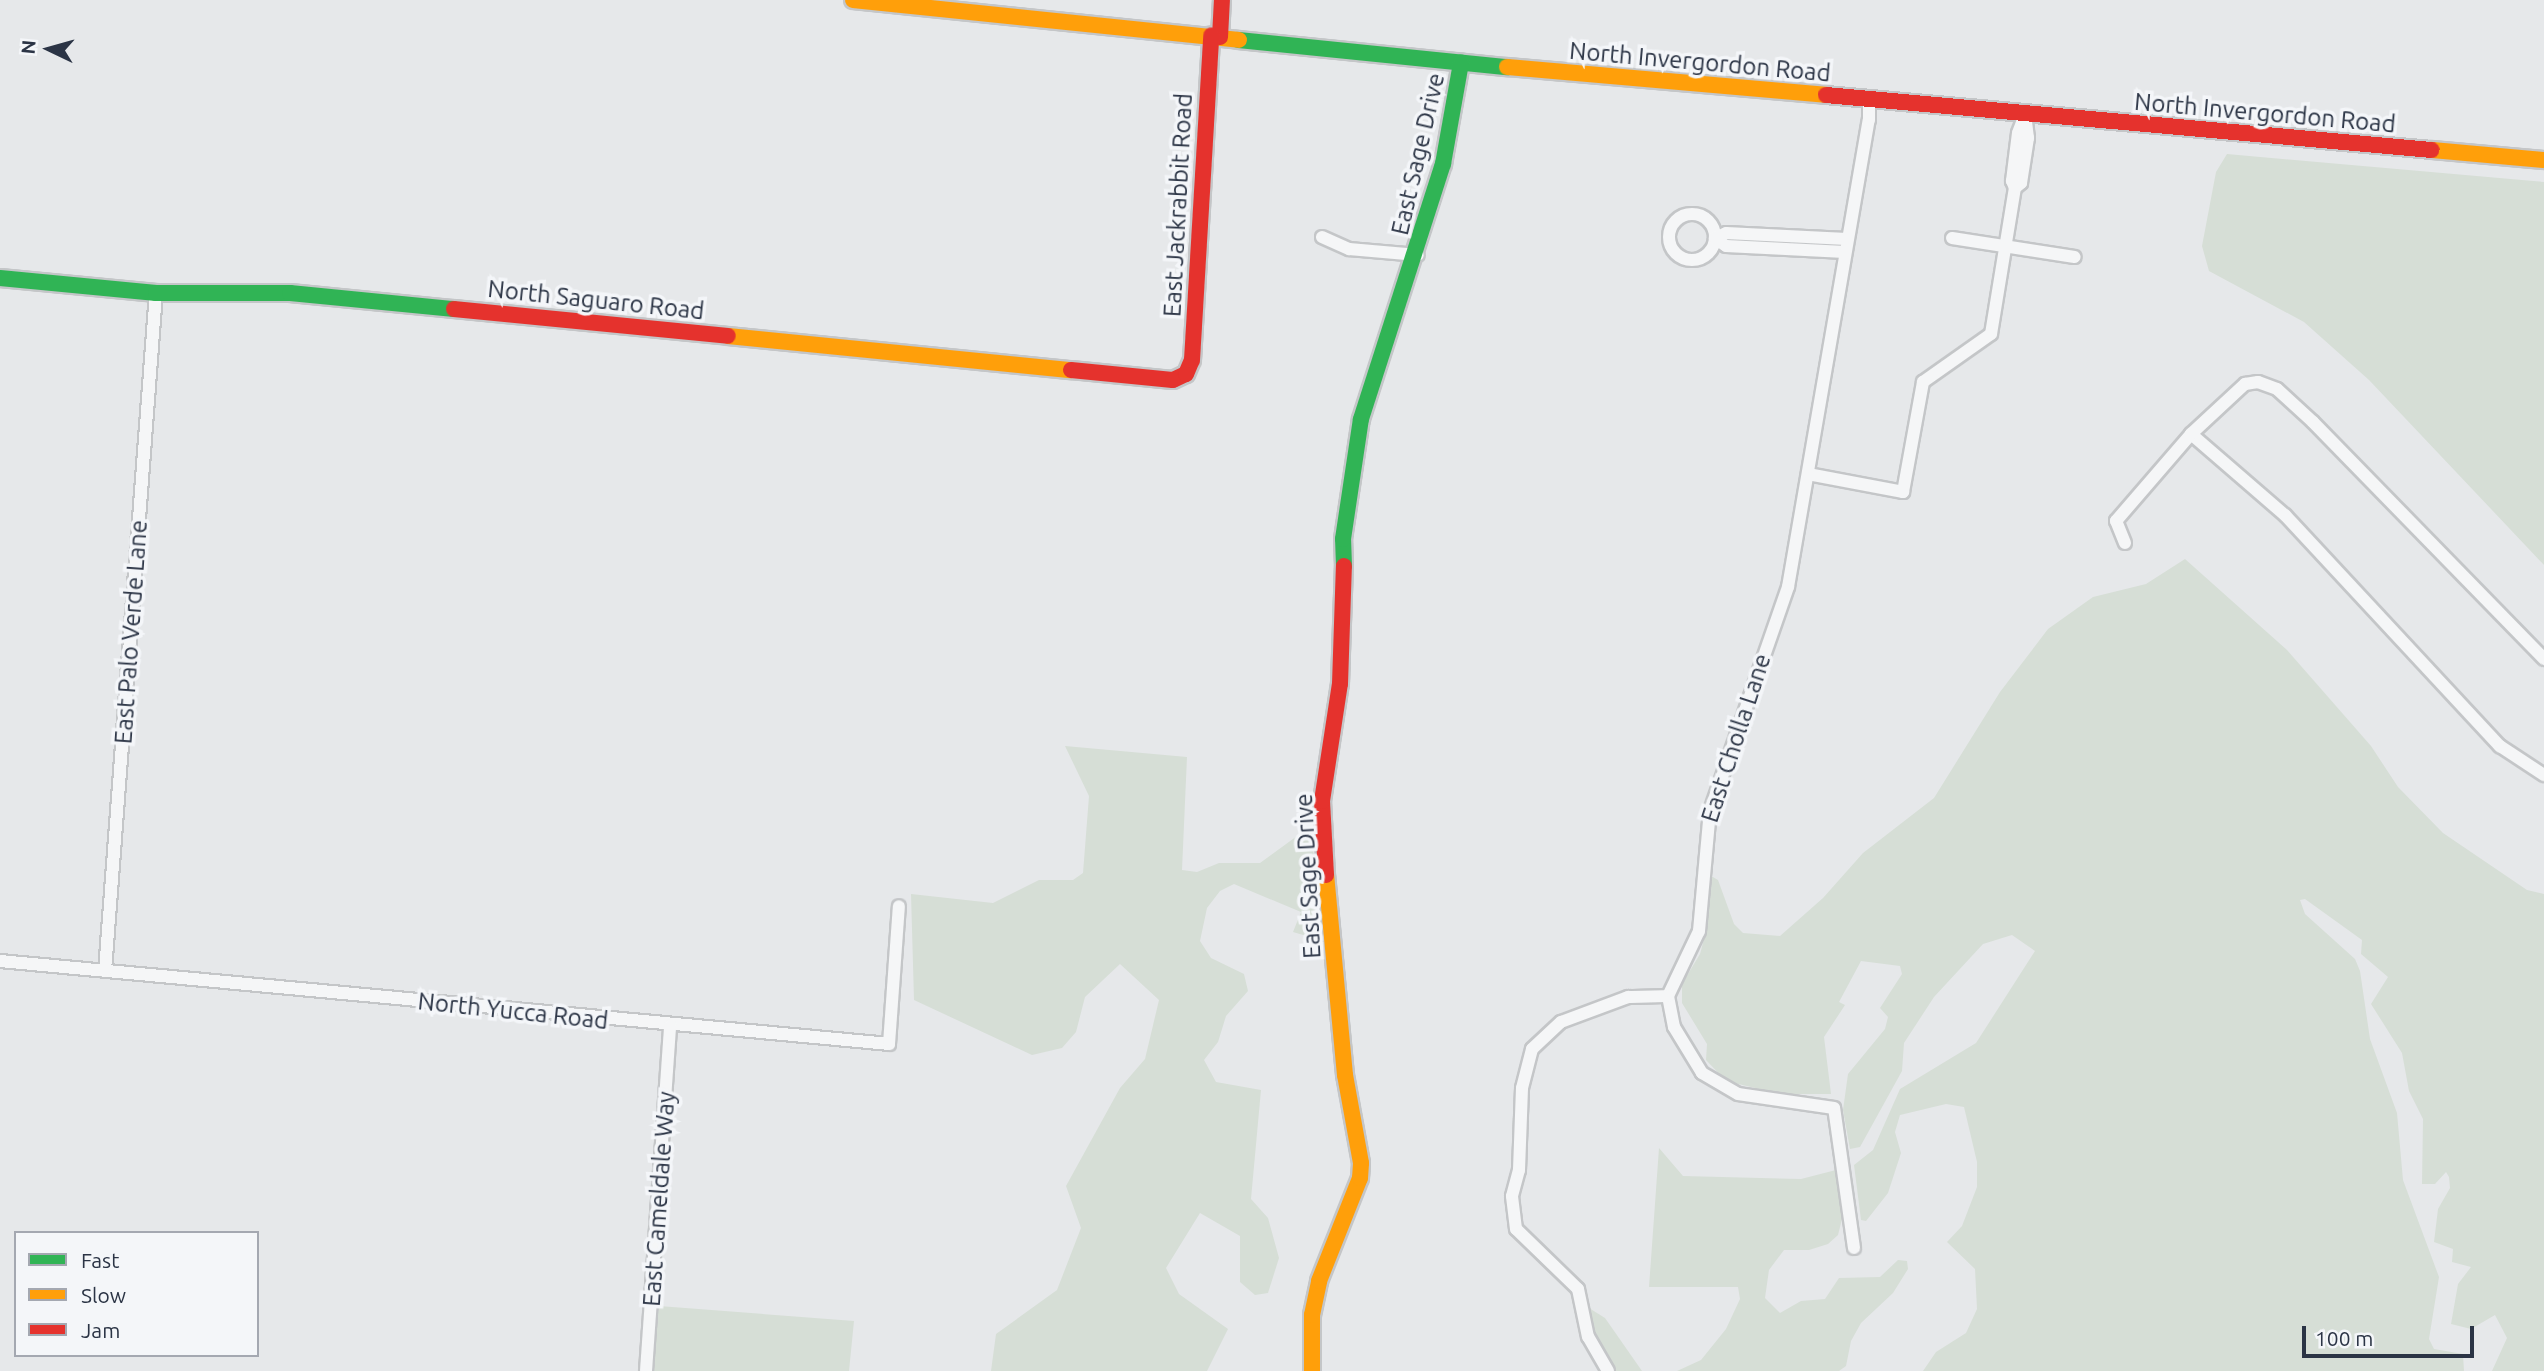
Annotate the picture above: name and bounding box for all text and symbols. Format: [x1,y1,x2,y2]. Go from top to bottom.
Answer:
north arrow [14,14,84,84]
street label: North Invergordon Road [1568,36,1832,88]
text: N [17,39,40,55]
street label: East Sage Drive [1385,70,1451,238]
street label: North Invergordon Road [2133,87,2397,139]
street label: East Jackrabbit Road [1158,92,1198,318]
street label: North Saguaro Road [486,274,706,326]
street label: East Palo Verde Lane [109,519,153,745]
street label: East Cholla Lane [1695,650,1777,826]
street label: East Sage Drive [1289,793,1327,959]
street label: North Yucca Road [416,987,610,1035]
street label: East Cameldale Way [637,1091,681,1307]
legend [14,1231,259,1357]
text: Fast [81,1248,119,1272]
text: Slow [81,1283,126,1307]
scale bar [2306,1312,2478,1356]
text: Jam [81,1318,120,1342]
text: 100 m [2315,1326,2373,1350]

